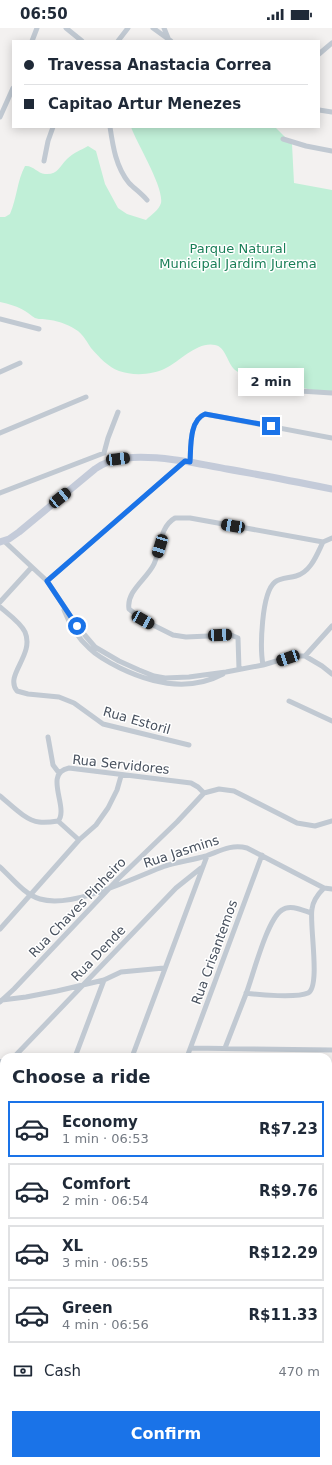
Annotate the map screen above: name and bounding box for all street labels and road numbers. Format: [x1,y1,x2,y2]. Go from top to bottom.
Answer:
street label: Rua Estoril [101,704,172,737]
street label: Rua Servidores [72,752,171,777]
street label: Rua Jasmins [141,832,221,871]
street label: Rua Chaves Pinheiro [26,854,129,960]
street label: Rua Crisantemos [189,898,240,1007]
street label: Rua Dende [68,922,129,984]

